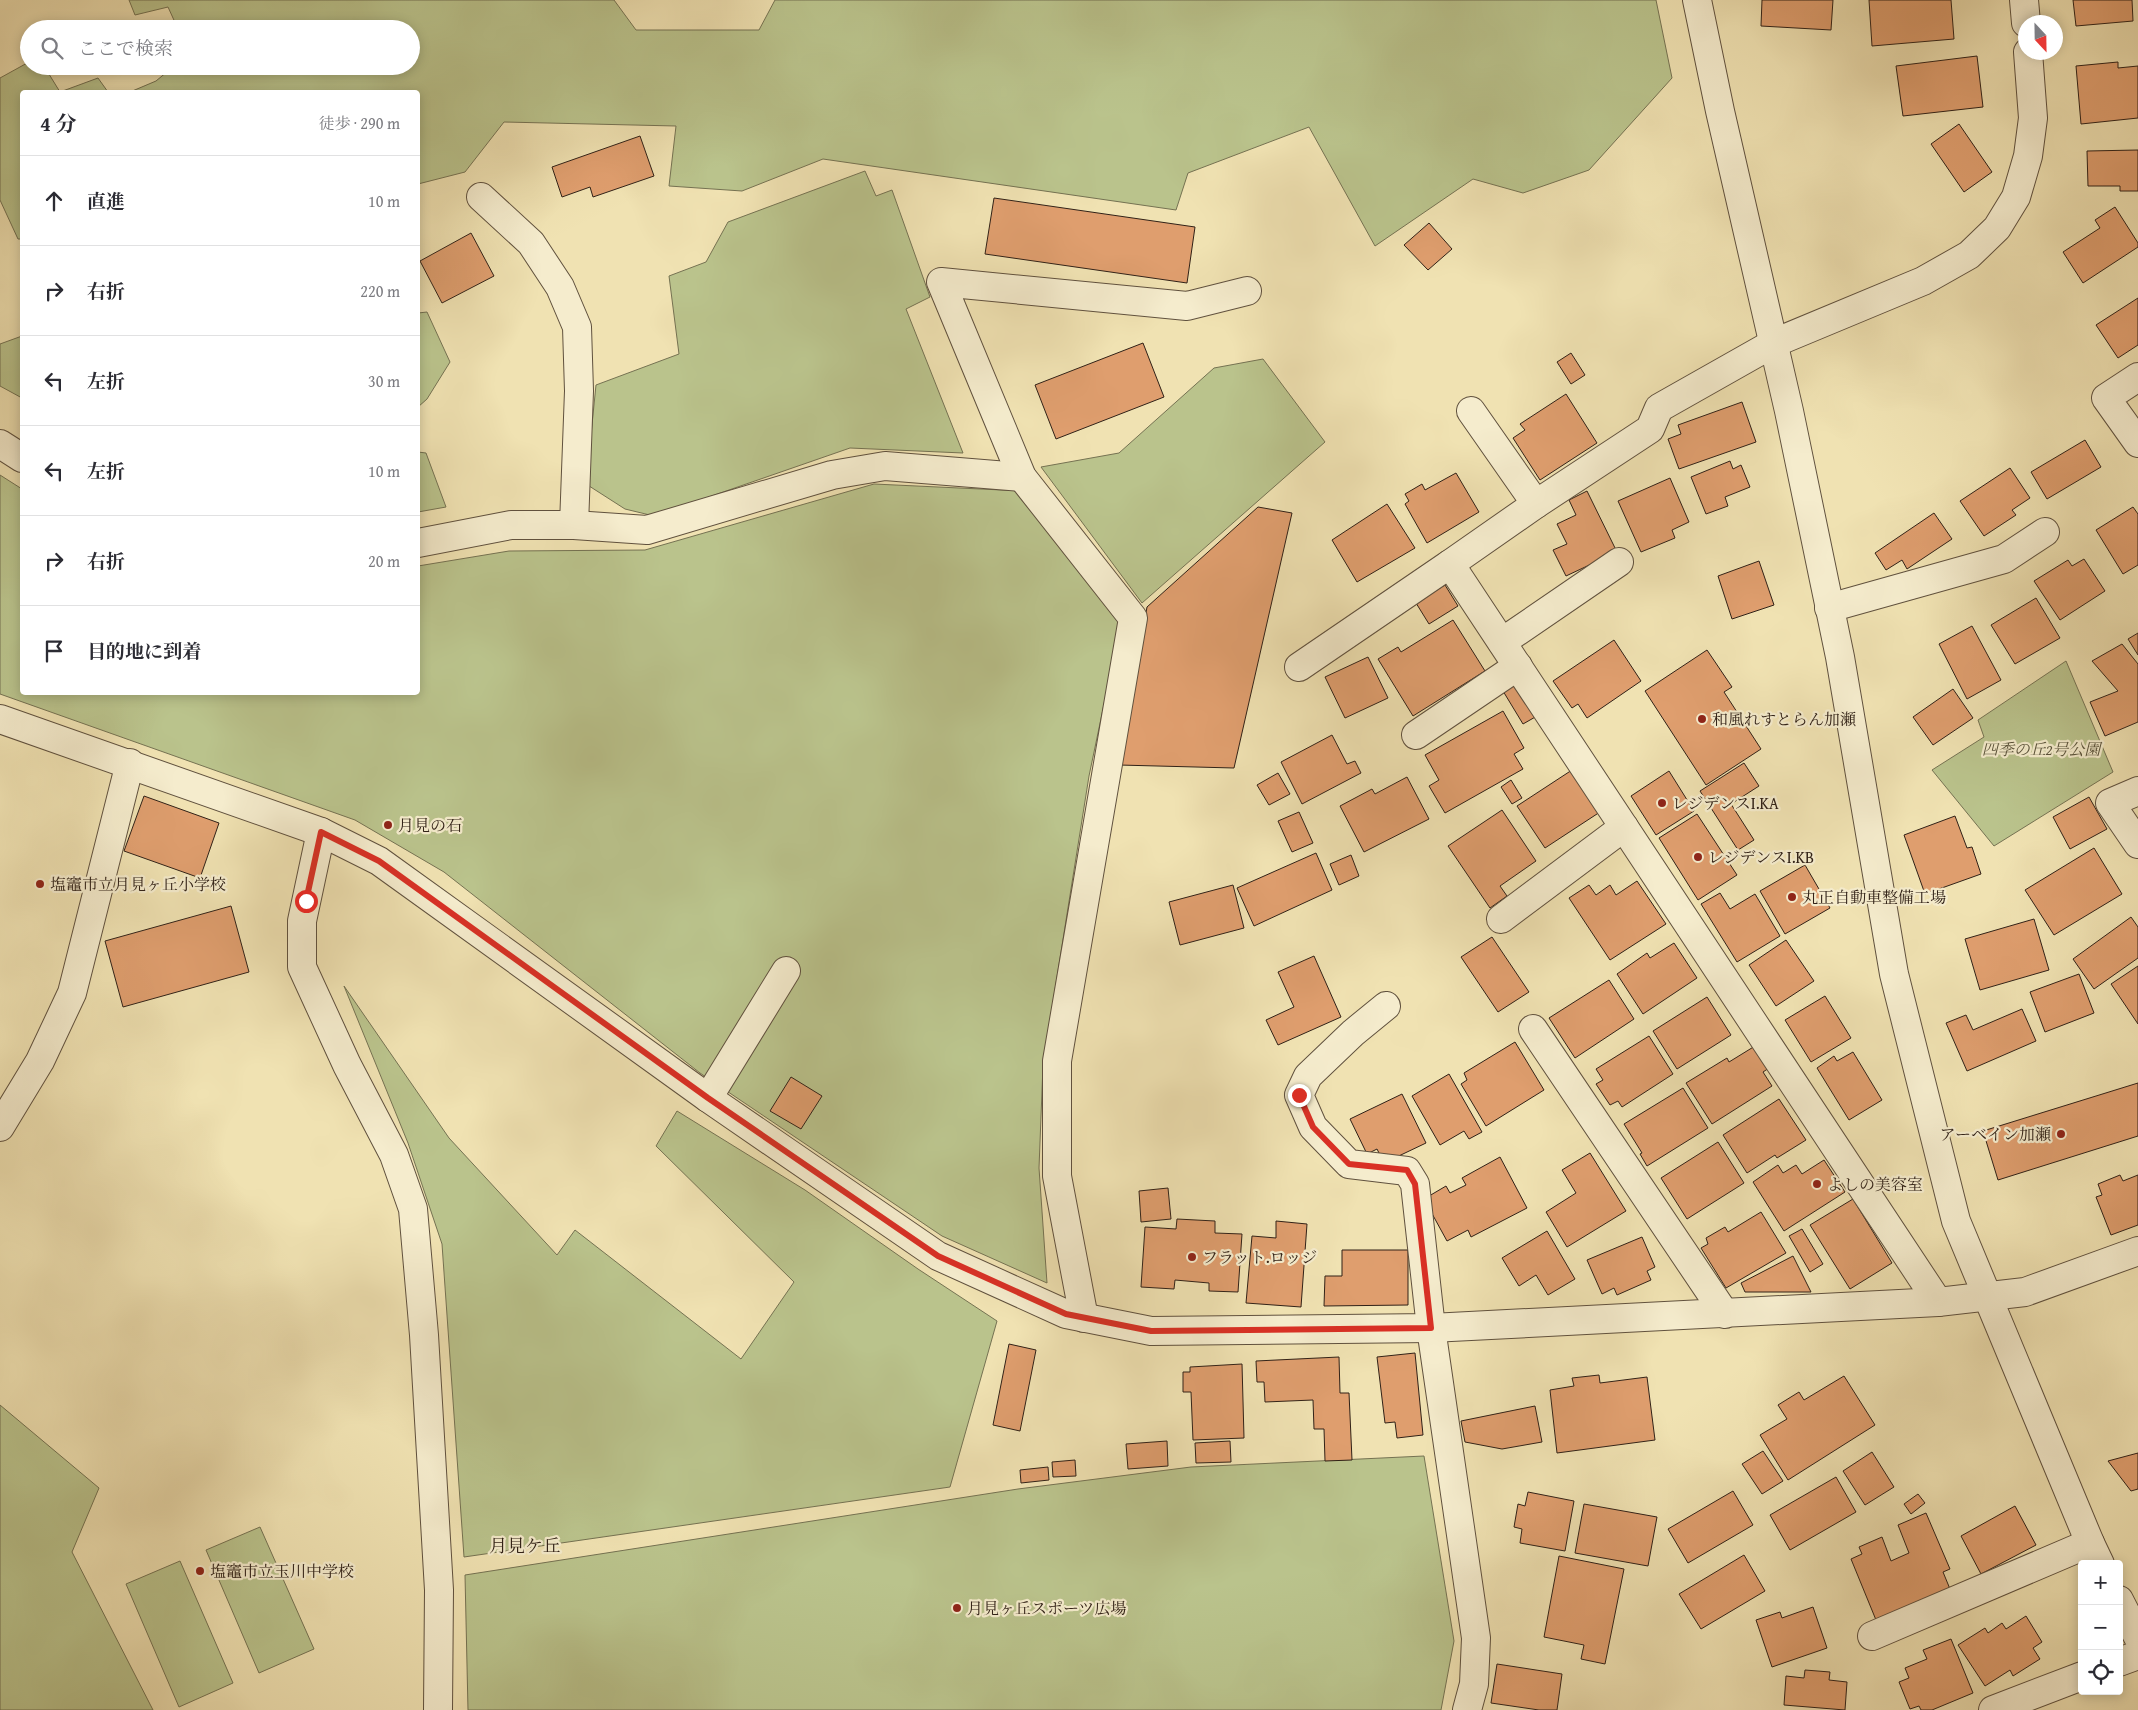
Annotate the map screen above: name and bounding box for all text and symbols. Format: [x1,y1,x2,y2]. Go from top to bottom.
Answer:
north arrow [2018,15,2063,60]
search box [20,20,420,75]
icon: search [38,34,66,62]
text: ここで検索 [78,34,173,62]
text: 4 分 [40,108,77,139]
text: 徒歩 · 290 m [319,111,400,135]
icon: ahead [40,187,68,215]
text: 直進 [87,187,125,215]
text: 10 m [368,189,400,213]
icon: right [40,277,68,305]
text: 右折 [87,277,125,305]
text: 220 m [360,279,400,303]
icon: left [40,367,68,395]
text: 左折 [87,367,125,395]
text: 30 m [368,369,400,393]
icon: left [40,457,68,485]
text: 左折 [87,457,125,485]
text: 10 m [368,459,400,483]
icon: right [40,547,68,575]
text: 右折 [87,547,125,575]
text: 20 m [368,549,400,573]
icon: arrive [40,637,68,665]
text: 目的地に到着 [87,637,201,665]
place label: 和風れすとらん加瀬 [1712,707,1856,731]
marker: 和風れすとらん加瀬 [1696,713,1708,725]
park label: 四季の丘2号公園 [1982,737,2103,761]
place label: レジデンスI.KA [1672,791,1779,815]
marker: レジデンスI.KA [1656,797,1668,809]
place label: 月見の石 [398,813,462,837]
marker: 月見の石 [382,819,394,831]
place label: レジデンスI.KB [1708,845,1814,869]
marker: レジデンスI.KB [1692,851,1704,863]
place label: 塩竈市立月見ヶ丘小学校 [50,872,226,896]
marker: 塩竈市立月見ヶ丘小学校 [34,878,46,890]
place label: 丸正自動車整備工場 [1802,885,1946,909]
route start [295,890,318,913]
marker: 丸正自動車整備工場 [1786,891,1798,903]
route end [1288,1084,1311,1107]
place label: アーベイン加瀬 [1939,1122,2051,1146]
marker: アーベイン加瀬 [2055,1128,2067,1140]
place label: よしの美容室 [1827,1172,1923,1196]
marker: よしの美容室 [1811,1178,1823,1190]
place label: フラット.ロッジ [1202,1245,1317,1269]
marker: フラット.ロッジ [1186,1251,1198,1263]
district label: 月見ケ丘 [489,1532,561,1559]
place label: 塩竈市立玉川中学校 [210,1559,354,1583]
map controls [2078,1560,2123,1695]
button: + [2078,1560,2123,1605]
marker: 塩竈市立玉川中学校 [194,1565,206,1577]
place label: 月見ヶ丘スポーツ広場 [967,1596,1126,1620]
marker: 月見ヶ丘スポーツ広場 [951,1602,963,1614]
button: − [2078,1605,2123,1650]
button: locate [2078,1650,2123,1695]

